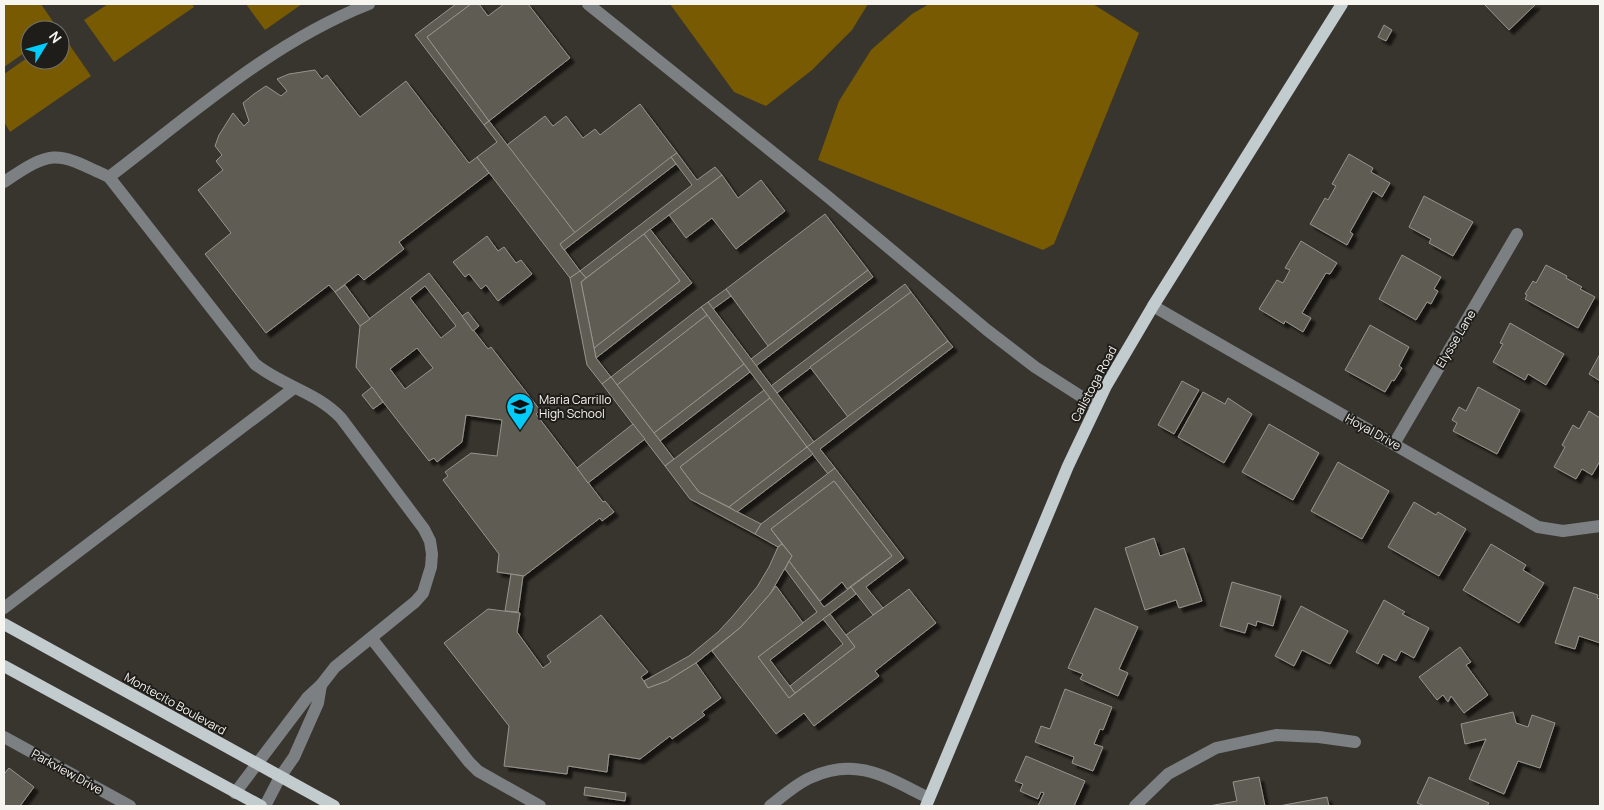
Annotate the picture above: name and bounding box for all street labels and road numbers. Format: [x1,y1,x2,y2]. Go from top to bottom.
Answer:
street label: Elysse Lane [1432,307,1480,371]
street label: Calistoga Road [1066,343,1121,425]
street label: Hoyal Drive [1342,409,1404,454]
street label: Montecito Boulevard [121,668,229,739]
street label: Parkview Drive [28,745,106,798]

